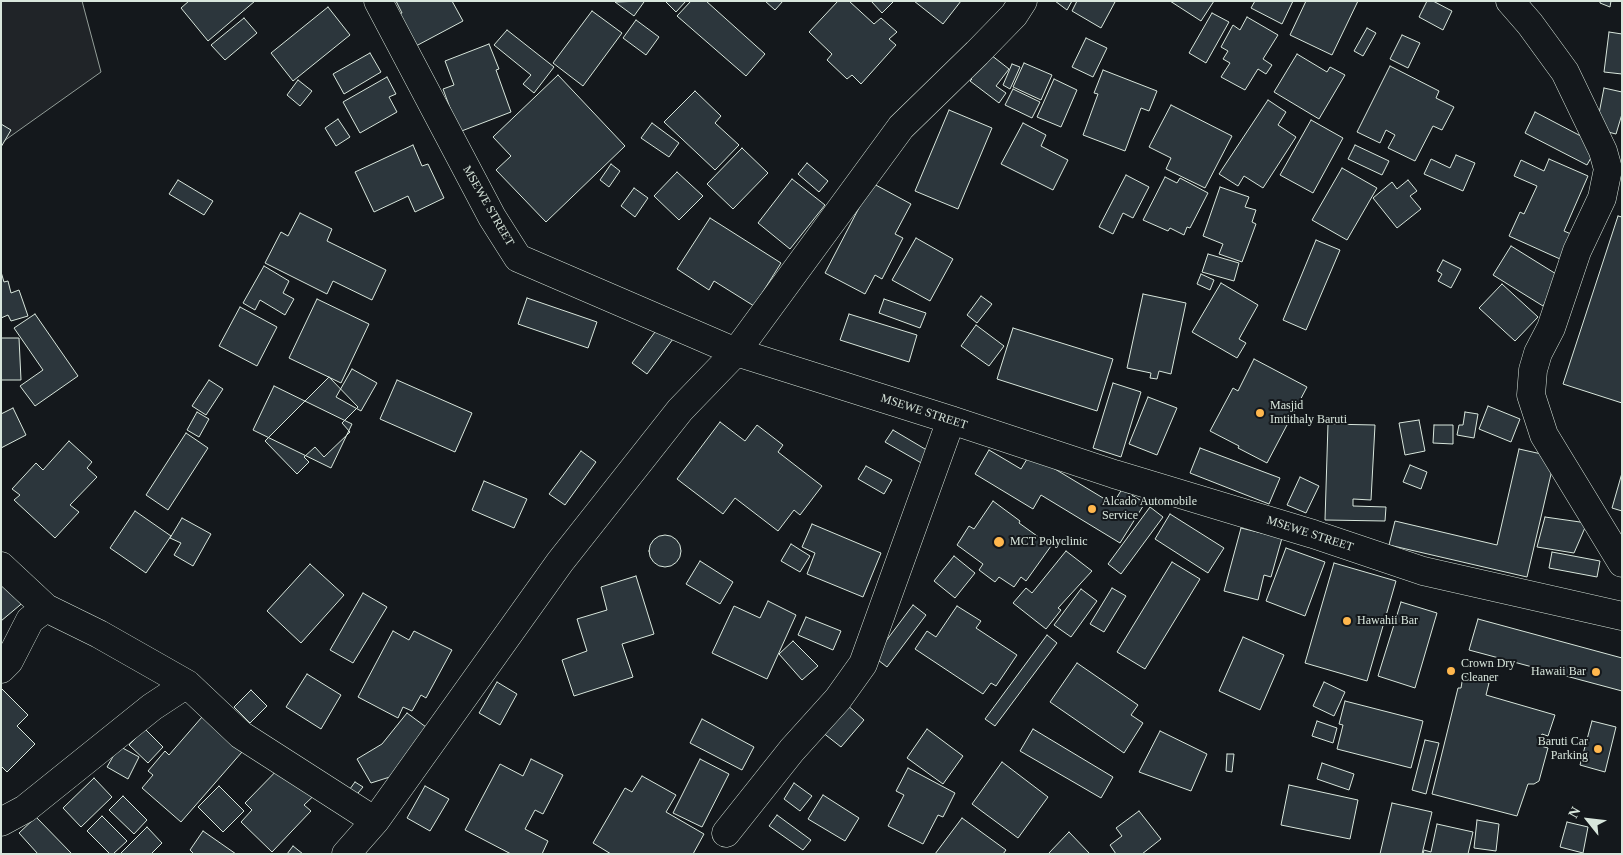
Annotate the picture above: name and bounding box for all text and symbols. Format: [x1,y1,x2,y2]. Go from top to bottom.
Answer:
street label: MSEWE STREET [459,163,517,249]
street label: MSEWE STREET [879,391,969,433]
place label: Masjid Imtithaly Baruti [1270,399,1347,427]
marker: Masjid Imtithaly Baruti [1254,407,1266,419]
place label: Alcado Automobile Service [1102,495,1197,523]
marker: Alcado Automobile Service [1086,503,1098,515]
street label: MSEWE STREET [1265,513,1355,555]
marker: MCT Polyclinic [992,535,1006,549]
place label: MCT Polyclinic [1010,535,1088,549]
place label: Hawahii Bar [1357,614,1418,628]
marker: Hawahii Bar [1341,615,1353,627]
place label: Crown Dry Cleaner [1461,657,1515,685]
marker: Crown Dry Cleaner [1445,665,1457,677]
place label: Hawaii Bar [1531,665,1586,679]
marker: Hawaii Bar [1590,666,1602,678]
place label: Baruti Car Parking [1538,735,1588,763]
marker: Baruti Car Parking [1592,743,1604,755]
north arrow [1563,795,1613,845]
text: N [1565,804,1583,821]

